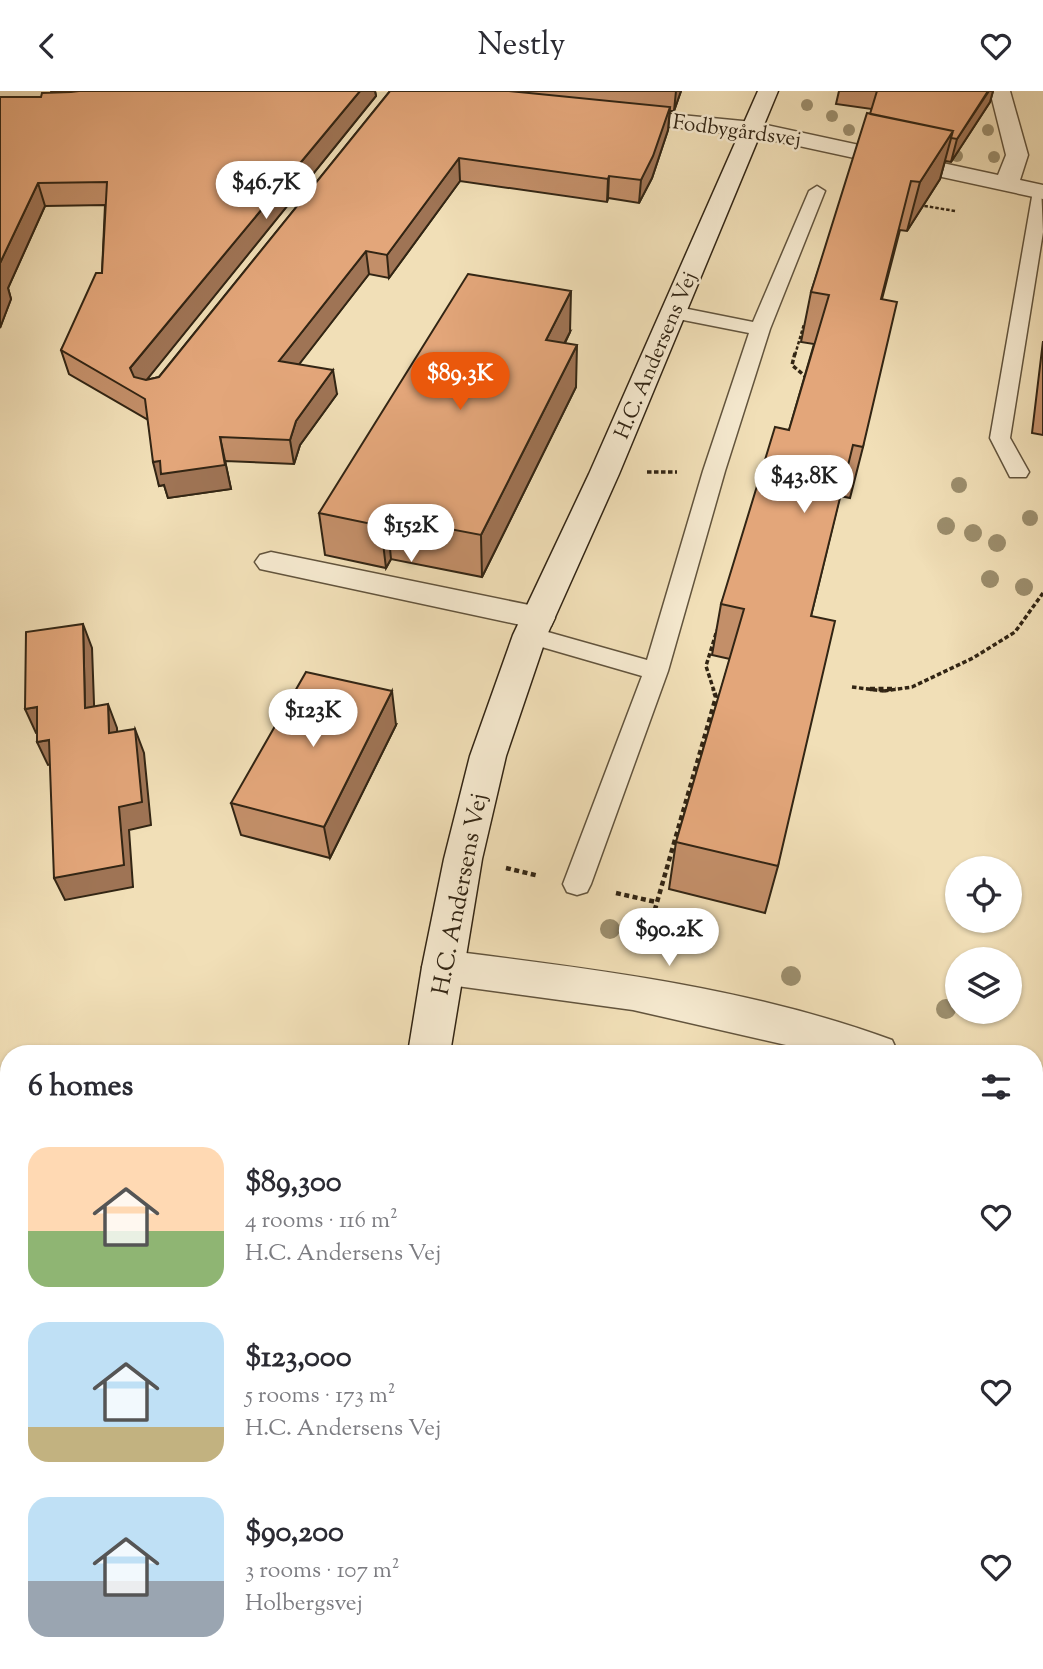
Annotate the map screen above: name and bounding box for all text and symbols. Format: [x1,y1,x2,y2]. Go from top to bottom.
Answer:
text: Nestly [477,23,566,69]
icon: back [28,27,66,65]
icon: heart [977,27,1015,65]
street label: Fodbygårdsvej [671,108,803,156]
pin: $46.7K [209,162,323,221]
text: $46.7K [232,167,300,200]
street label: H.C. Andersens Vej [608,267,706,444]
pin: $89.3K [403,353,517,412]
text: $89.3K [427,358,493,391]
pin: $43.8K [747,455,861,515]
text: $43.8K [770,461,838,494]
pin: $152K [362,505,460,564]
text: $152K [383,510,439,543]
pin: $123K [264,689,362,749]
text: $123K [285,695,341,728]
street label: H.C. Andersens Vej [425,791,497,998]
map controls [945,856,1022,1024]
button: locate [945,856,1022,933]
pin: $90.2K [612,909,726,968]
text: $90.2K [635,914,703,947]
button: layers [945,947,1022,1024]
text: 6 homes [28,1066,133,1109]
icon: filters [977,1068,1015,1106]
text: $89,300 [245,1162,342,1205]
icon: home [84,1175,168,1259]
icon: heart [977,1198,1015,1236]
text: 4 rooms · 116 m² [245,1205,398,1238]
text: H.C. Andersens Vej [245,1238,441,1271]
text: $123,000 [245,1337,352,1380]
icon: home [84,1350,168,1434]
icon: heart [977,1373,1015,1411]
text: 5 rooms · 173 m² [245,1380,396,1413]
text: H.C. Andersens Vej [245,1413,441,1446]
text: $90,200 [245,1512,344,1555]
icon: home [84,1525,168,1609]
icon: heart [977,1548,1015,1586]
text: 3 rooms · 107 m² [245,1555,400,1588]
text: Holbergsvej [245,1588,363,1621]

